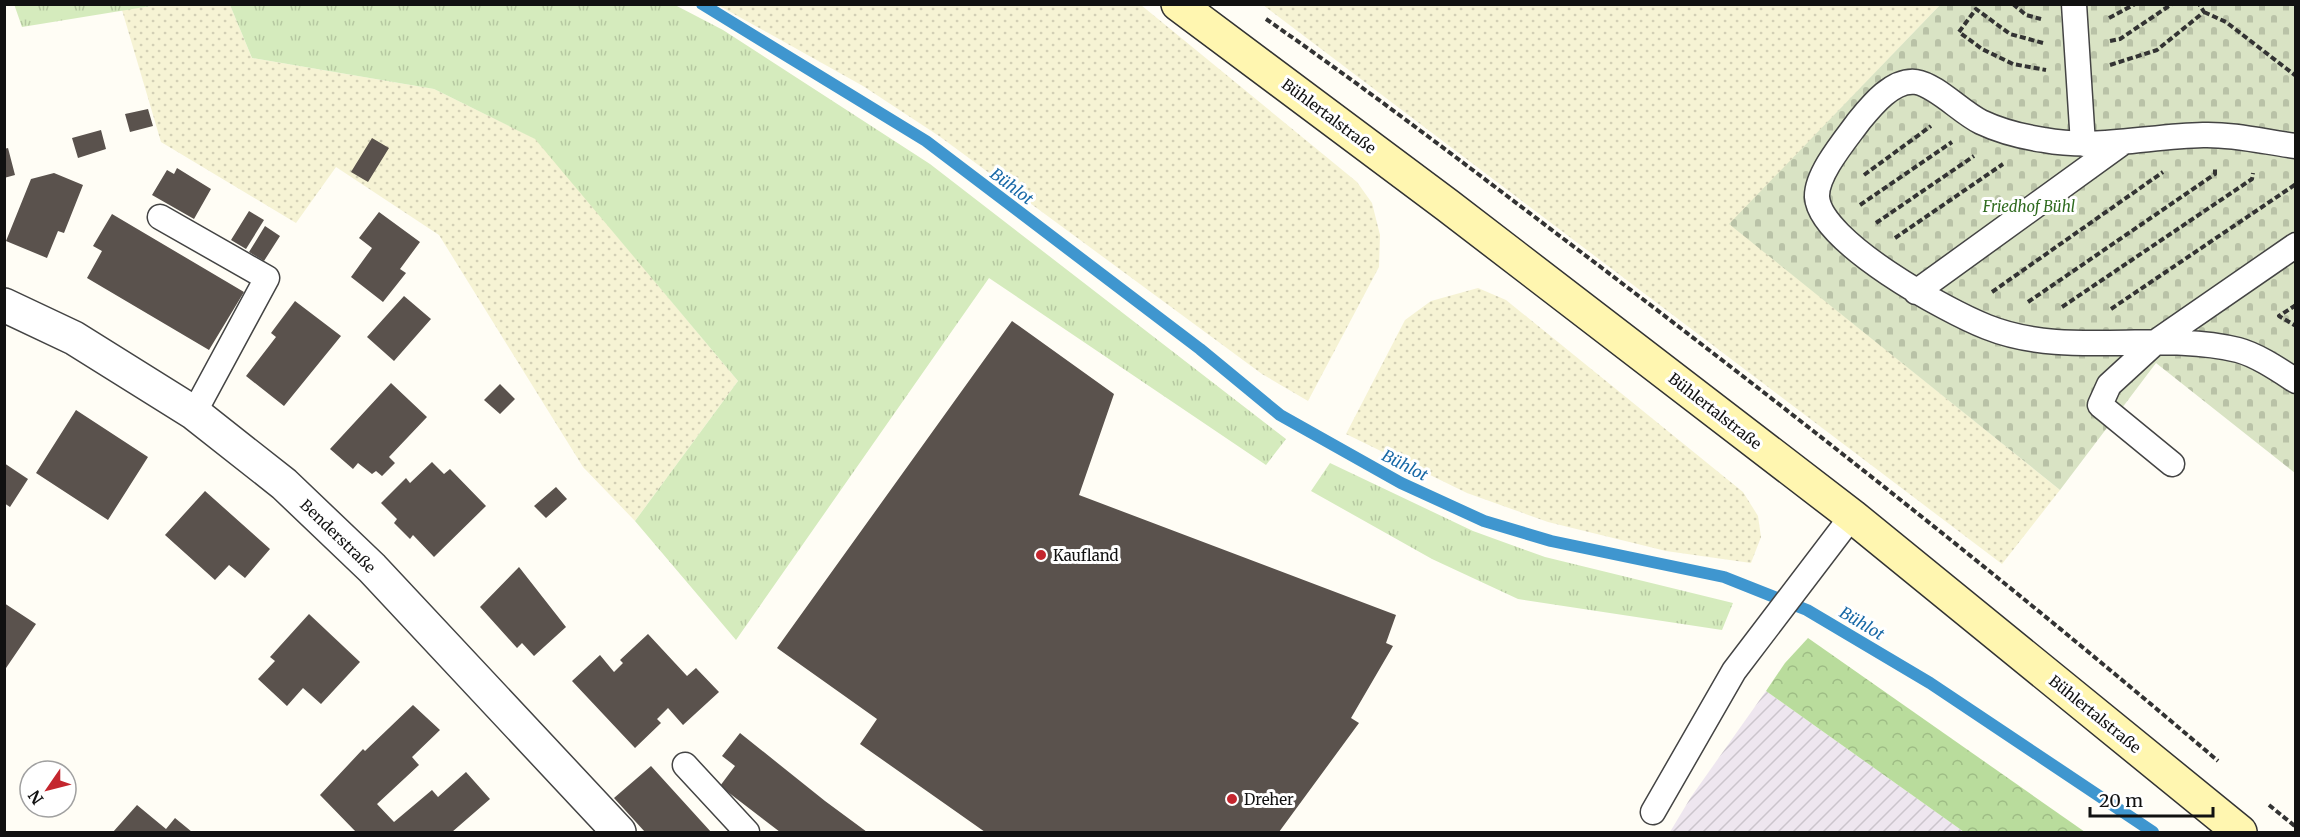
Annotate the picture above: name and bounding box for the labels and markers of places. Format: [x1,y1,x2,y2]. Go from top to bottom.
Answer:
place label: Kaufland [1053,546,1119,565]
marker: Kaufland [1034,548,1048,562]
place label: Dreher [1244,790,1294,809]
marker: Dreher [1225,792,1239,806]

